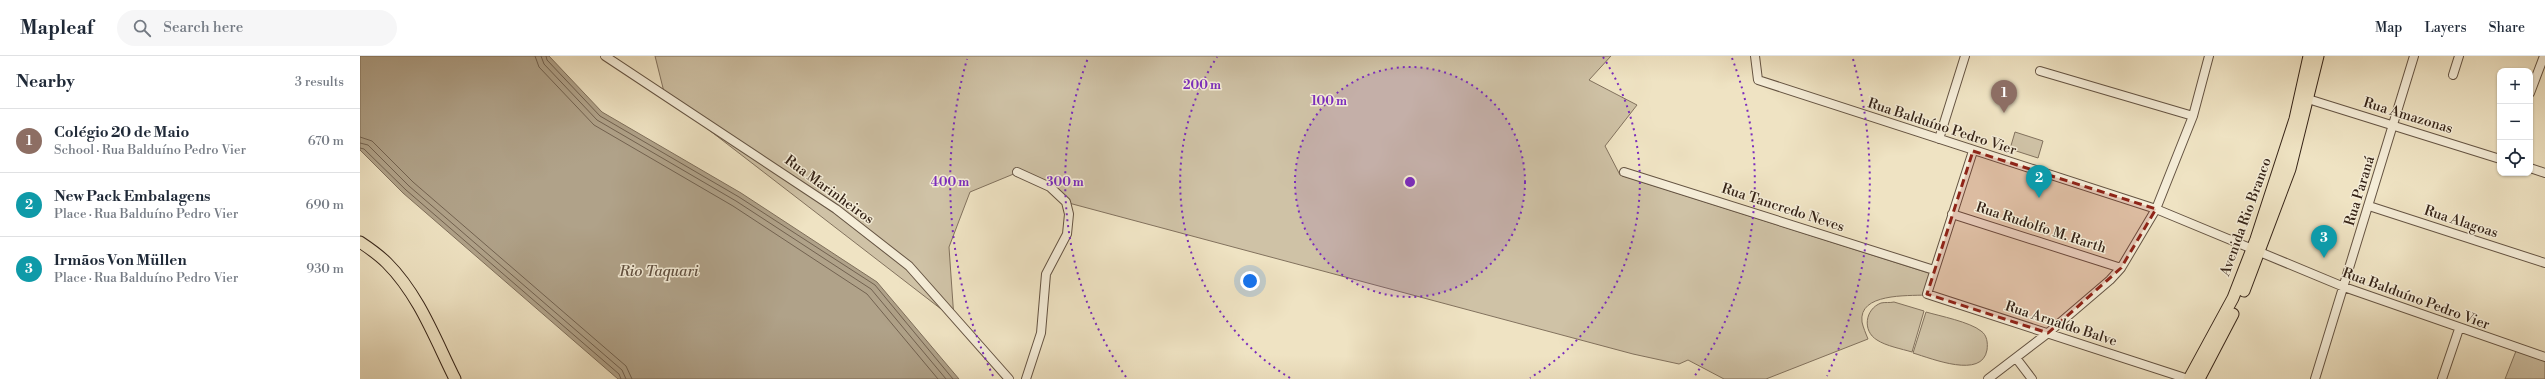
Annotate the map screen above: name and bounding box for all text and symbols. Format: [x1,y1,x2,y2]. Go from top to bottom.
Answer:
search box [117,10,397,46]
text: Mapleaf [20,16,93,40]
icon: search [131,17,153,39]
text: Search here [163,18,243,37]
text: Map [2375,19,2402,37]
text: Layers [2424,19,2467,37]
text: Share [2489,19,2525,37]
map controls [2497,68,2533,176]
button: + [2497,68,2533,104]
text: Nearby [16,71,75,93]
text: 3 results [295,74,344,90]
text: 200 m [1183,78,1221,93]
pin: 1 [1991,80,2017,113]
text: 100 m [1311,94,1347,109]
street label: Rua Balduíno Pedro Vier [1865,94,2019,160]
street label: Rua Amazonas [2361,94,2455,138]
button: − [2497,104,2533,140]
text: Colégio 20 de Maio [54,123,189,142]
text: 1 [26,133,32,149]
text: 670 m [308,133,344,149]
button: locate [2497,140,2533,176]
text: School · Rua Balduíno Pedro Vier [54,142,246,158]
street label: Rua Marinheiros [781,151,877,229]
street label: Rua Paraná [2341,153,2379,228]
street label: Avenida Rio Branco [2216,155,2276,280]
pin: 2 [2026,165,2052,198]
text: 400 m [931,175,969,190]
text: 300 m [1046,175,1084,190]
centre of rings [1403,175,1417,189]
street label: Rua Tancredo Neves [1719,180,1847,236]
text: New Pack Embalagens [54,187,211,206]
text: 2 [25,197,33,213]
text: 690 m [306,197,344,213]
street label: Rua Rudolfo M. Rarth [1973,198,2109,258]
street label: Rua Alagoas [2422,202,2500,242]
text: Place · Rua Balduíno Pedro Vier [54,206,238,222]
pin: 3 [2311,225,2337,258]
text: Irmãos Von Müllen [54,251,187,270]
text: 3 [25,261,33,277]
text: 930 m [306,261,344,277]
water label: Rio Taquari [618,262,699,281]
street label: Rua Balduíno Pedro Vier [2340,264,2492,334]
text: Place · Rua Balduíno Pedro Vier [54,270,238,286]
your location [1240,271,1260,291]
street label: Rua Arnaldo Balve [2003,297,2119,351]

